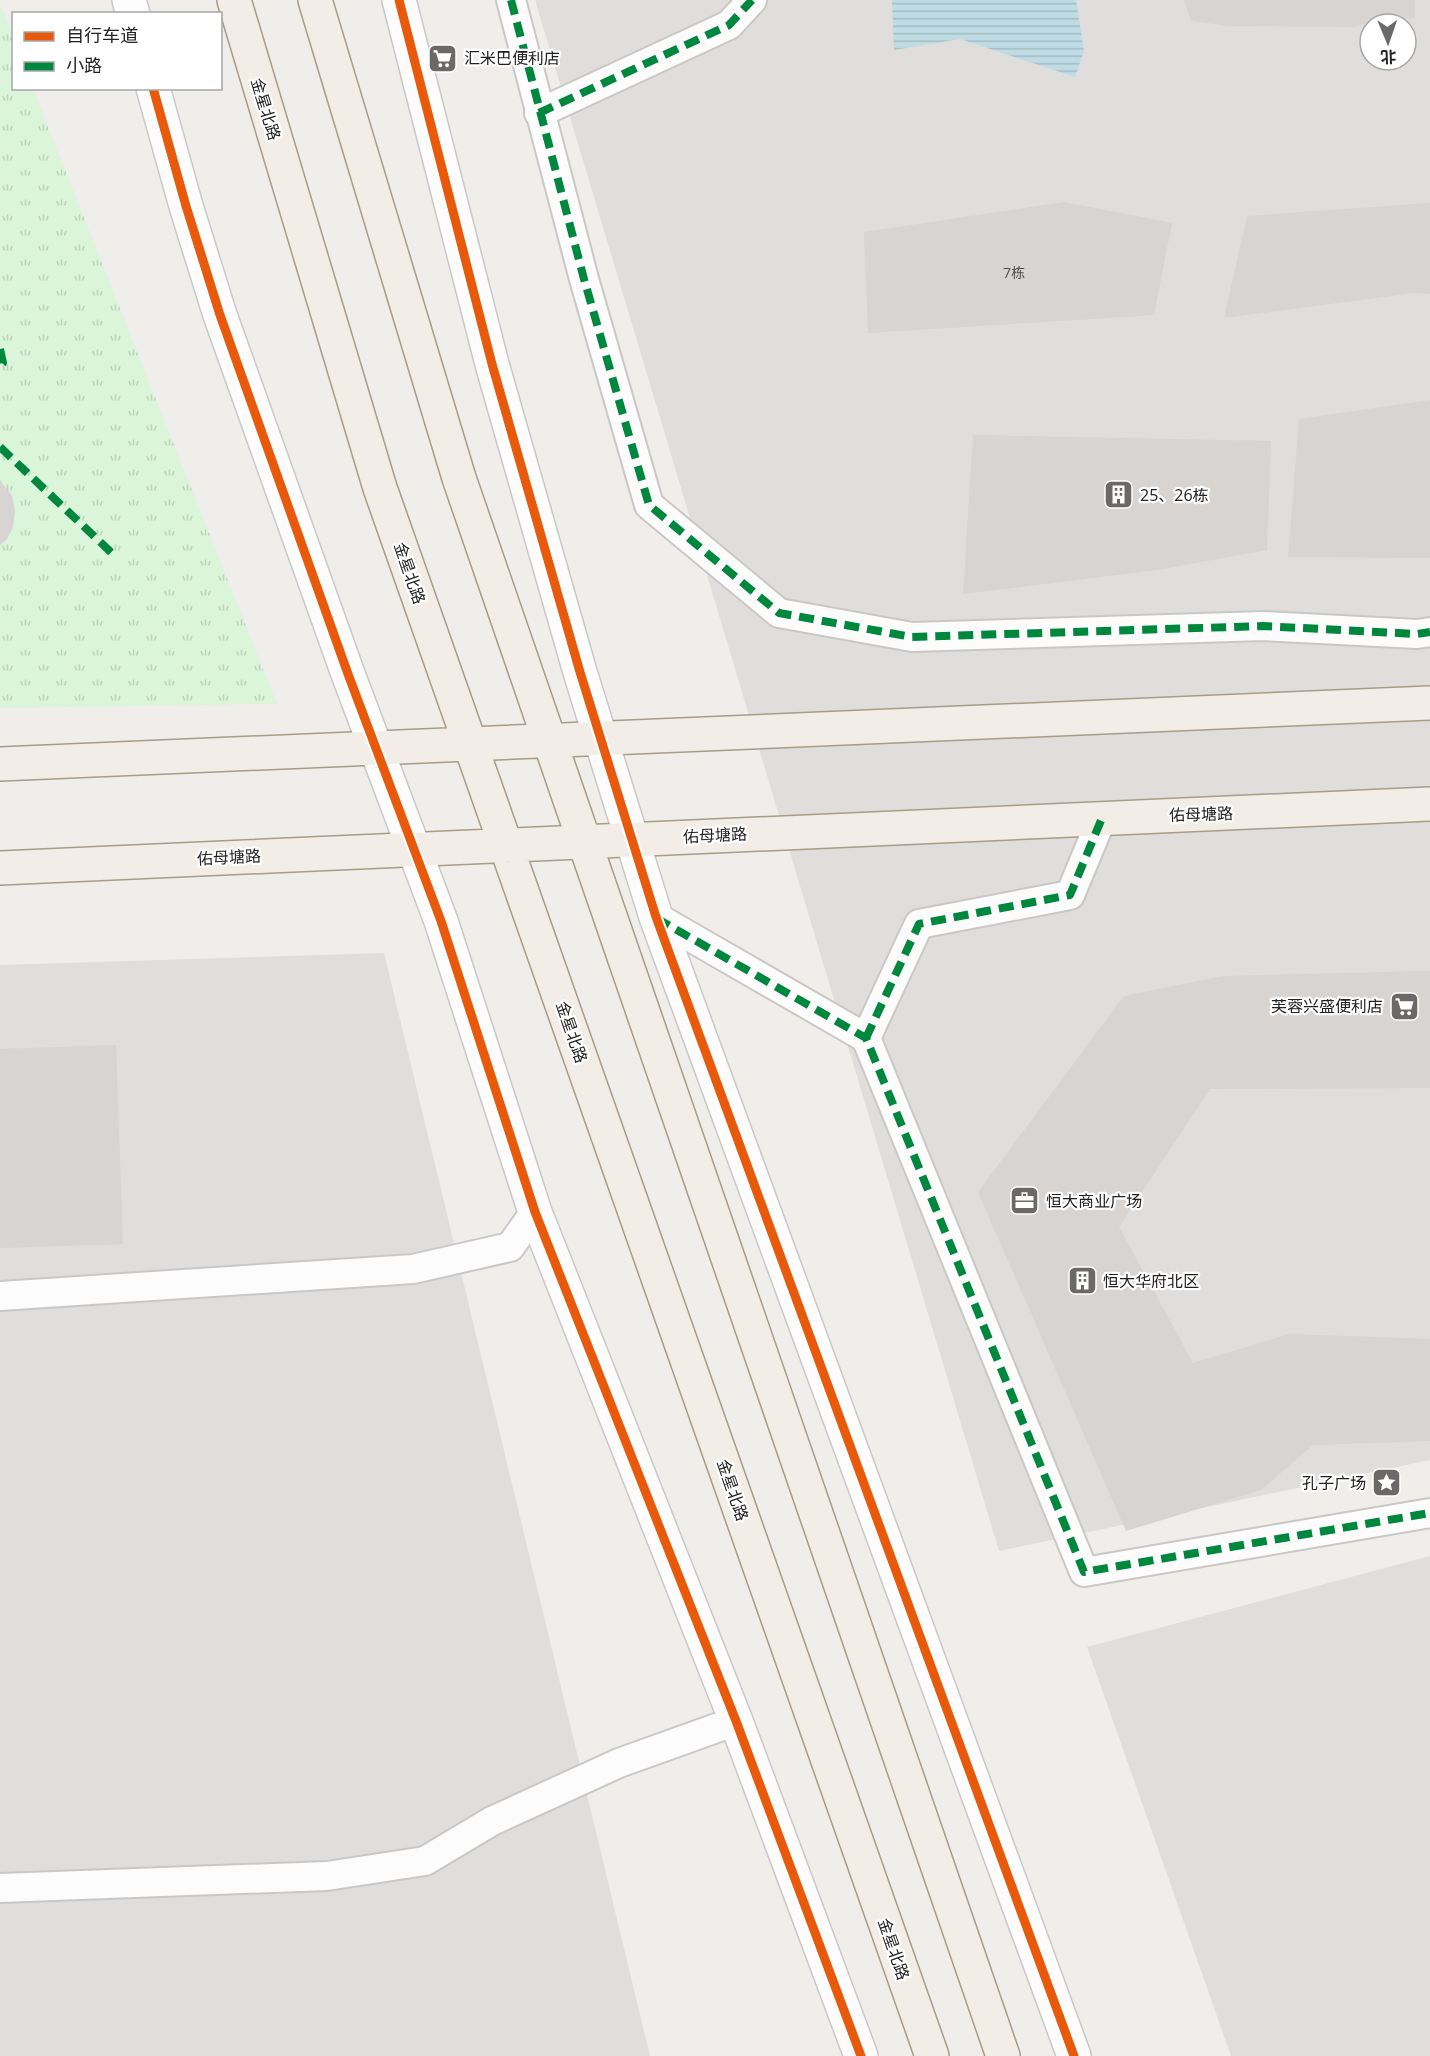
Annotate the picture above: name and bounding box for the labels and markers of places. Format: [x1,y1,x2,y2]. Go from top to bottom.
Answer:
supermarket icon: 汇米巴便利店 [427,42,459,74]
place label: 汇米巴便利店 [464,47,560,69]
building icon: 25、26栋 [1103,479,1135,511]
place label: 25、26栋 [1140,484,1209,506]
supermarket icon: 芙蓉兴盛便利店 [1388,990,1420,1022]
place label: 芙蓉兴盛便利店 [1271,995,1383,1017]
office icon: 恒大商业广场 [1009,1185,1041,1217]
place label: 恒大商业广场 [1046,1190,1142,1212]
building icon: 恒大华府北区 [1066,1265,1098,1297]
place label: 恒大华府北区 [1103,1270,1199,1292]
place icon: 孔子广场 [1371,1467,1403,1499]
place label: 孔子广场 [1302,1472,1366,1494]

